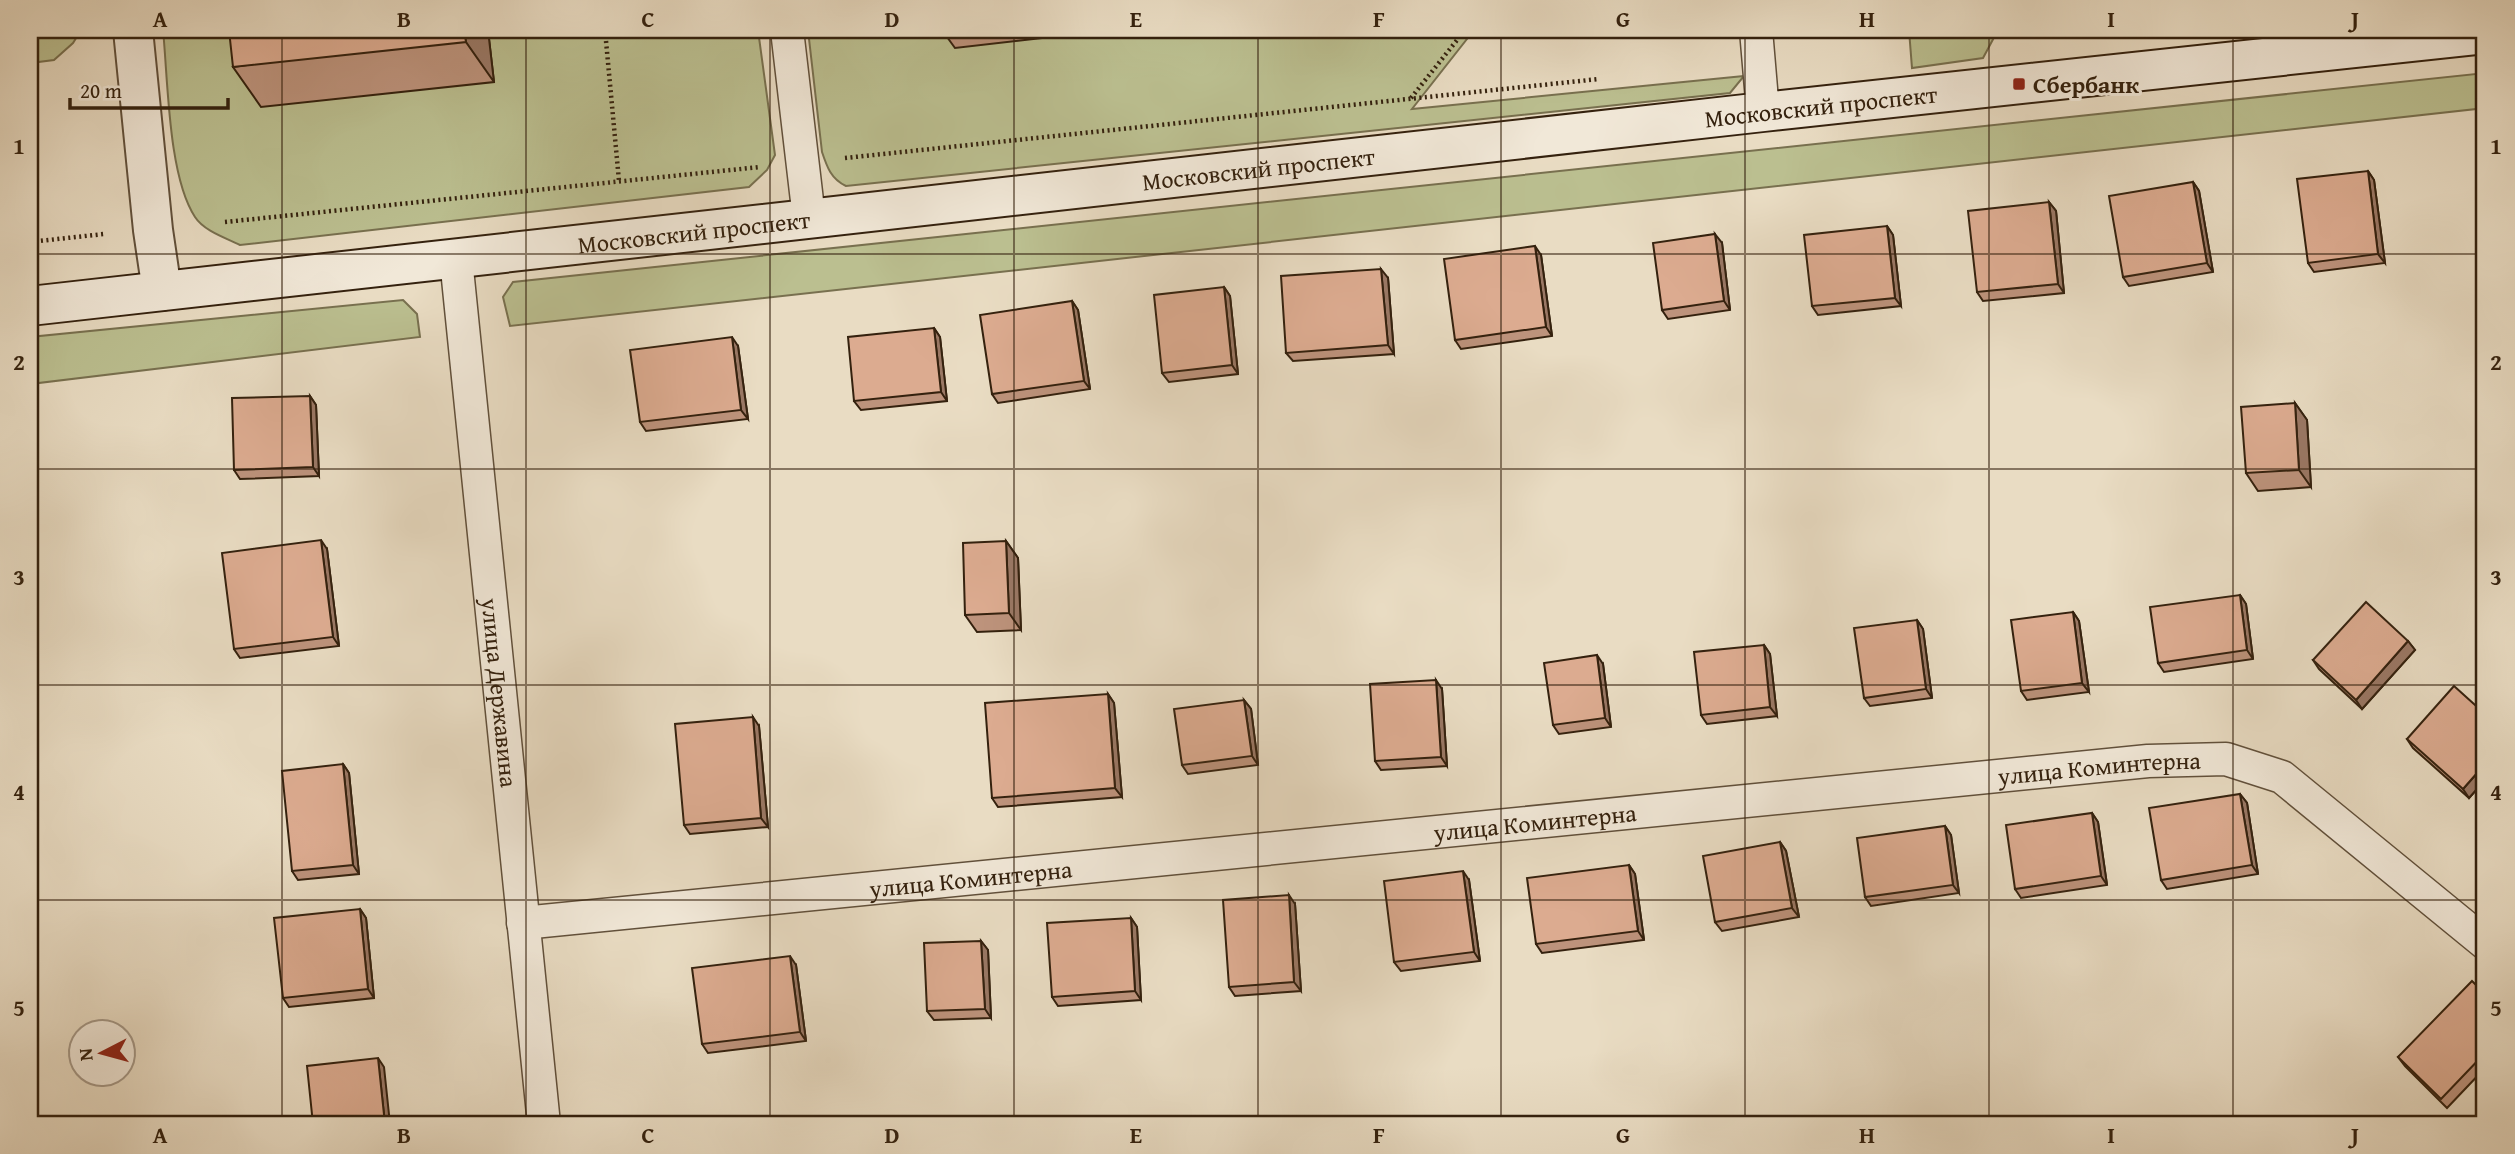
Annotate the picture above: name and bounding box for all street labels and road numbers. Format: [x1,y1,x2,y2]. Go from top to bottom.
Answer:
street label: Московский проспект [1703,76,1939,136]
street label: Московский проспект [1140,138,1377,199]
street label: Московский проспект [576,201,812,262]
street label: улица Державина [473,595,527,790]
street label: улица Коминтерна [1995,742,2202,793]
street label: улица Коминтерна [1431,795,1639,850]
street label: улица Коминтерна [867,851,1074,906]

